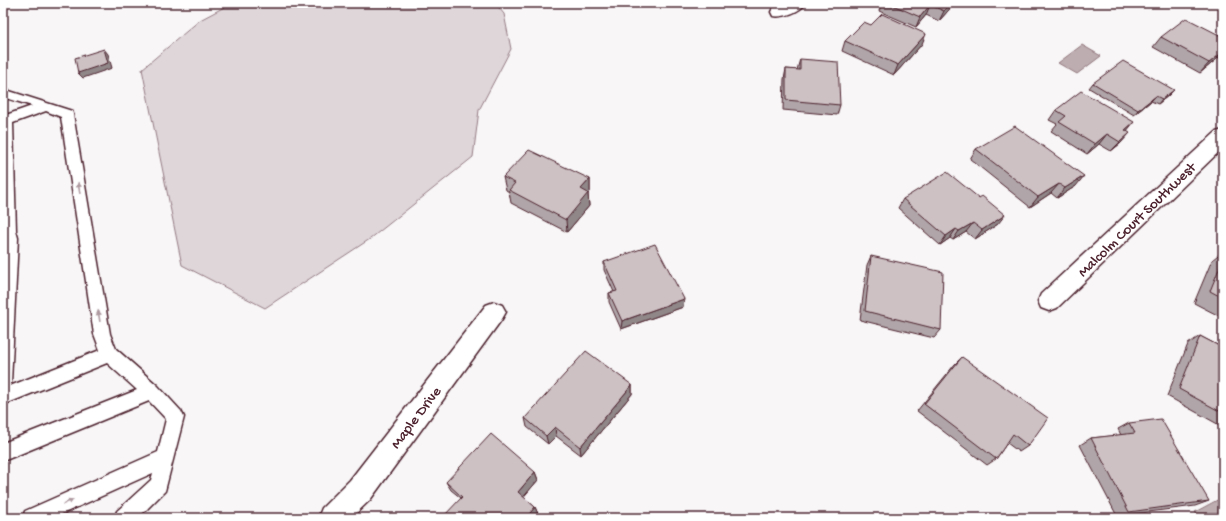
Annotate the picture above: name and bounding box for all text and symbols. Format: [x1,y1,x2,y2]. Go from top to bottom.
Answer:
street label: Malcolm Court Southwest [1075,158,1202,282]
one-way arrow [76,182,82,194]
one-way arrow [96,310,102,322]
street label: Maple Drive [387,383,446,453]
one-way arrow [62,499,73,505]

